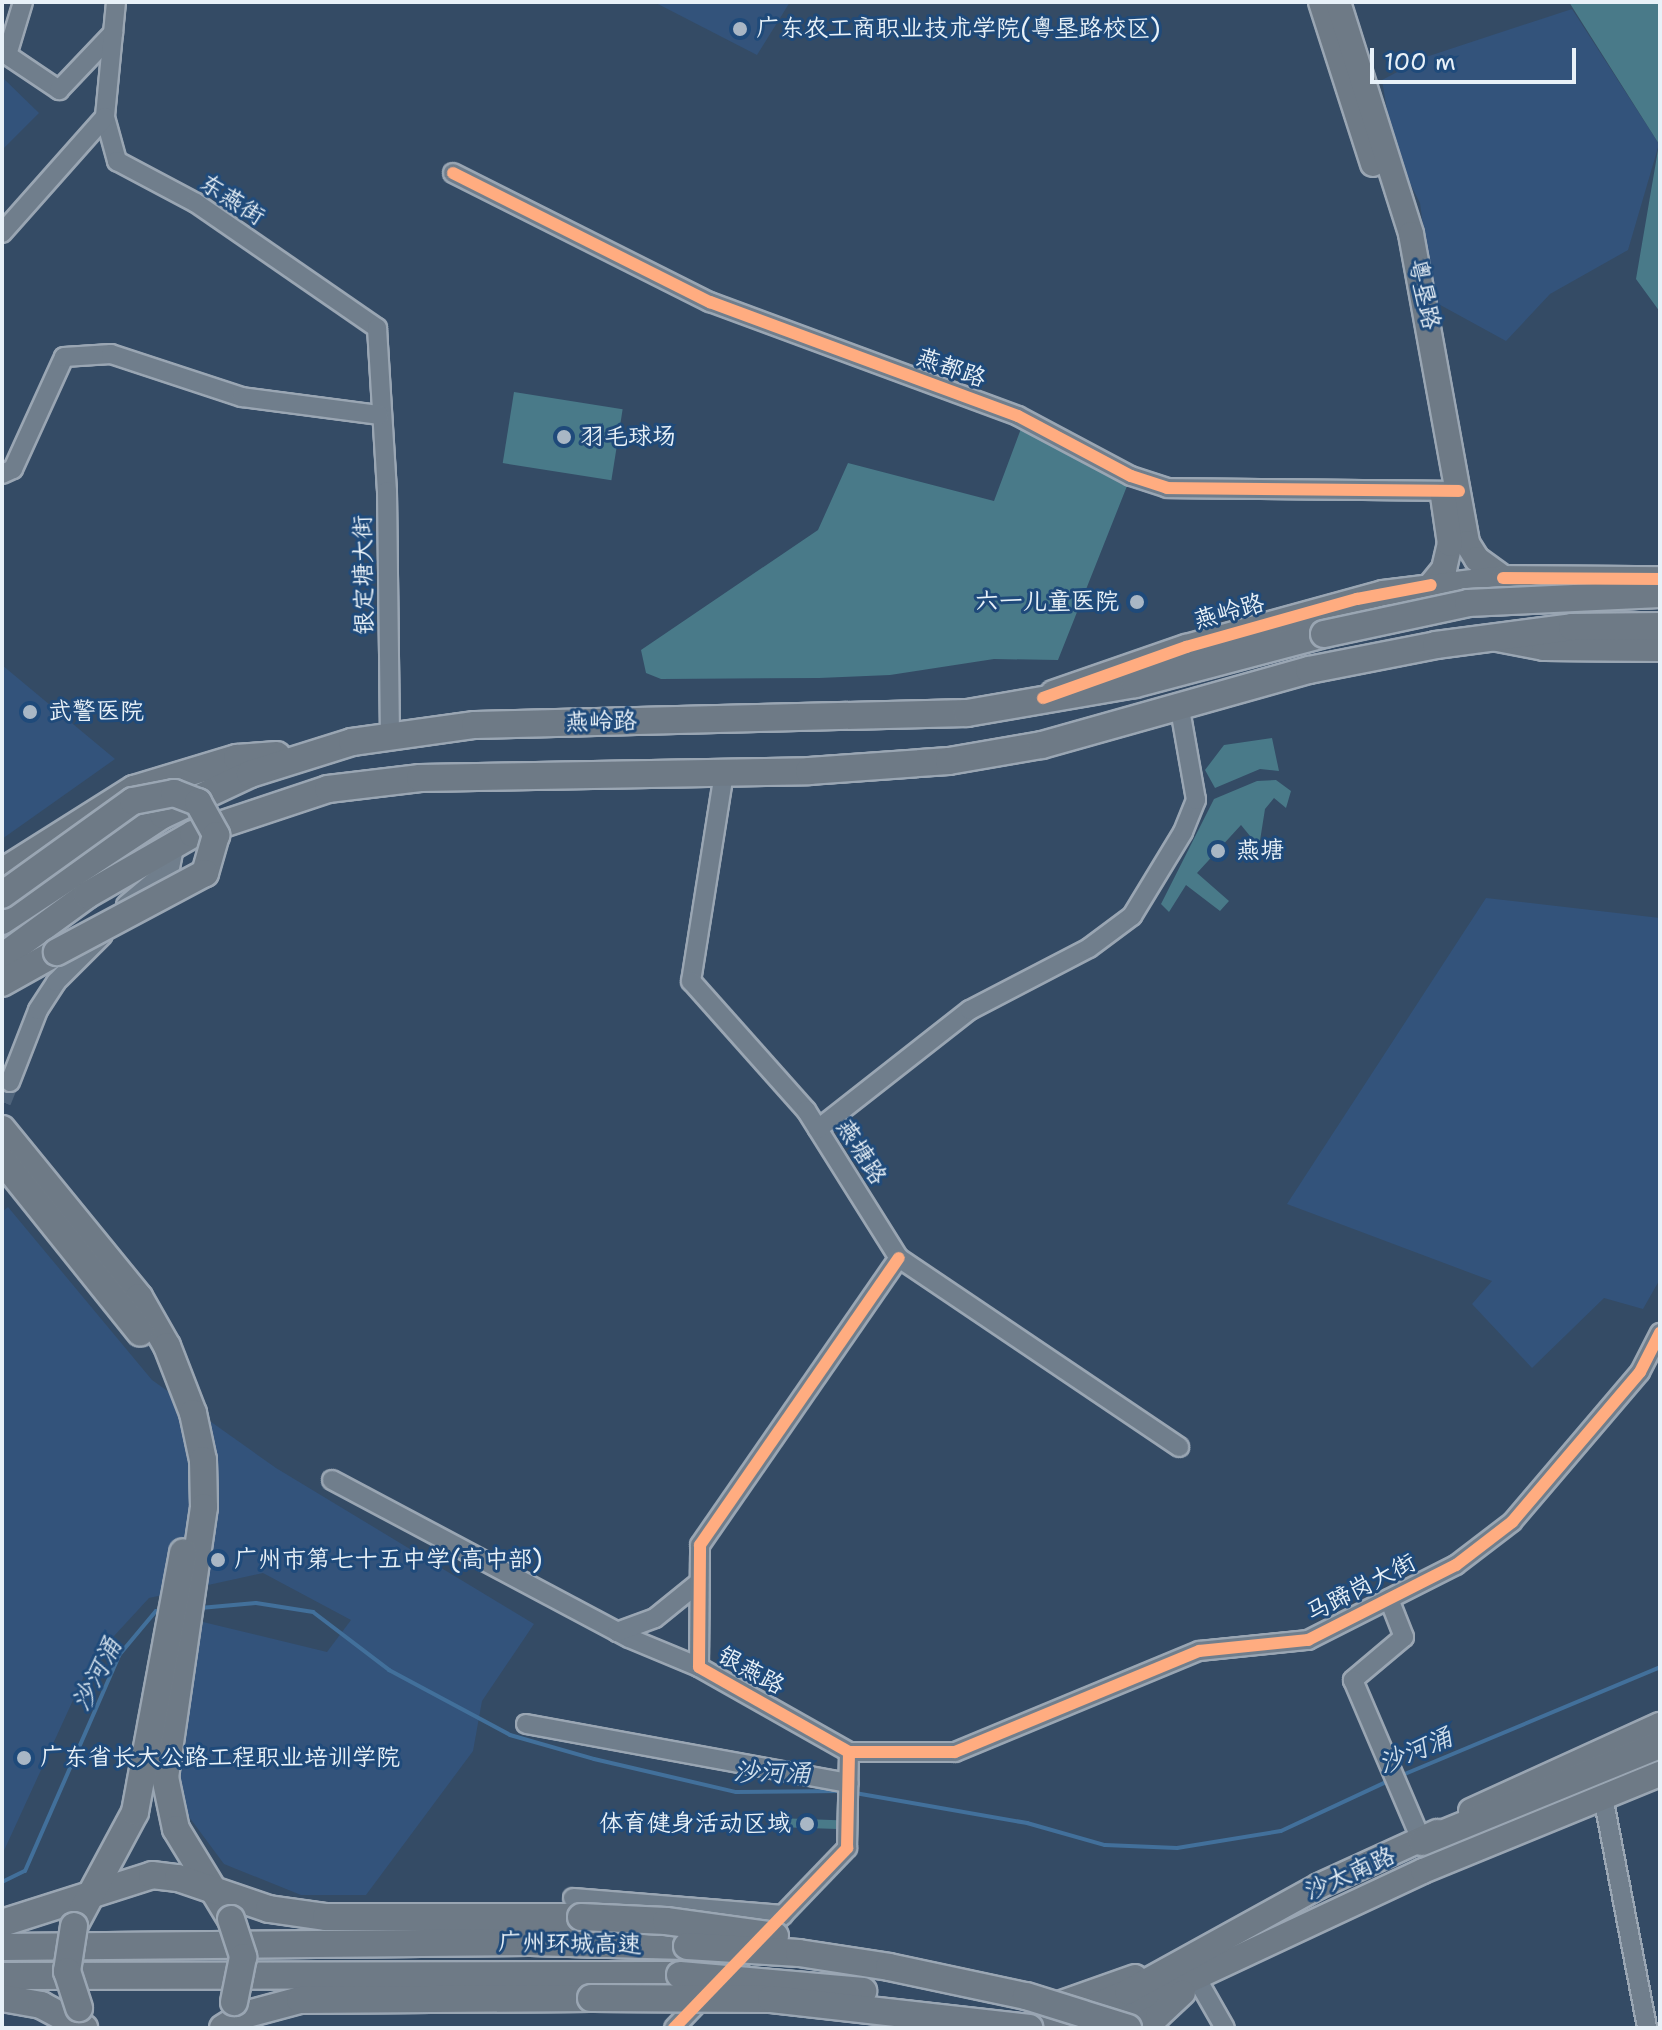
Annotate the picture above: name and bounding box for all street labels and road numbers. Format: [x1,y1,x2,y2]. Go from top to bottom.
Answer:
street label: 东燕街 [194,168,270,232]
street label: 粤垦路 [1402,256,1446,332]
street label: 燕都路 [912,342,990,394]
street label: 银定塘大街 [349,515,379,635]
street label: 燕岭路 [1190,589,1268,635]
street label: 燕岭路 [565,707,637,737]
street label: 燕塘路 [830,1114,892,1190]
street label: 马蹄岗大街 [1301,1548,1421,1628]
street label: 银燕路 [713,1641,789,1701]
street label: 沙太南路 [1300,1841,1400,1907]
street label: 广州环城高速 [498,1928,642,1960]

